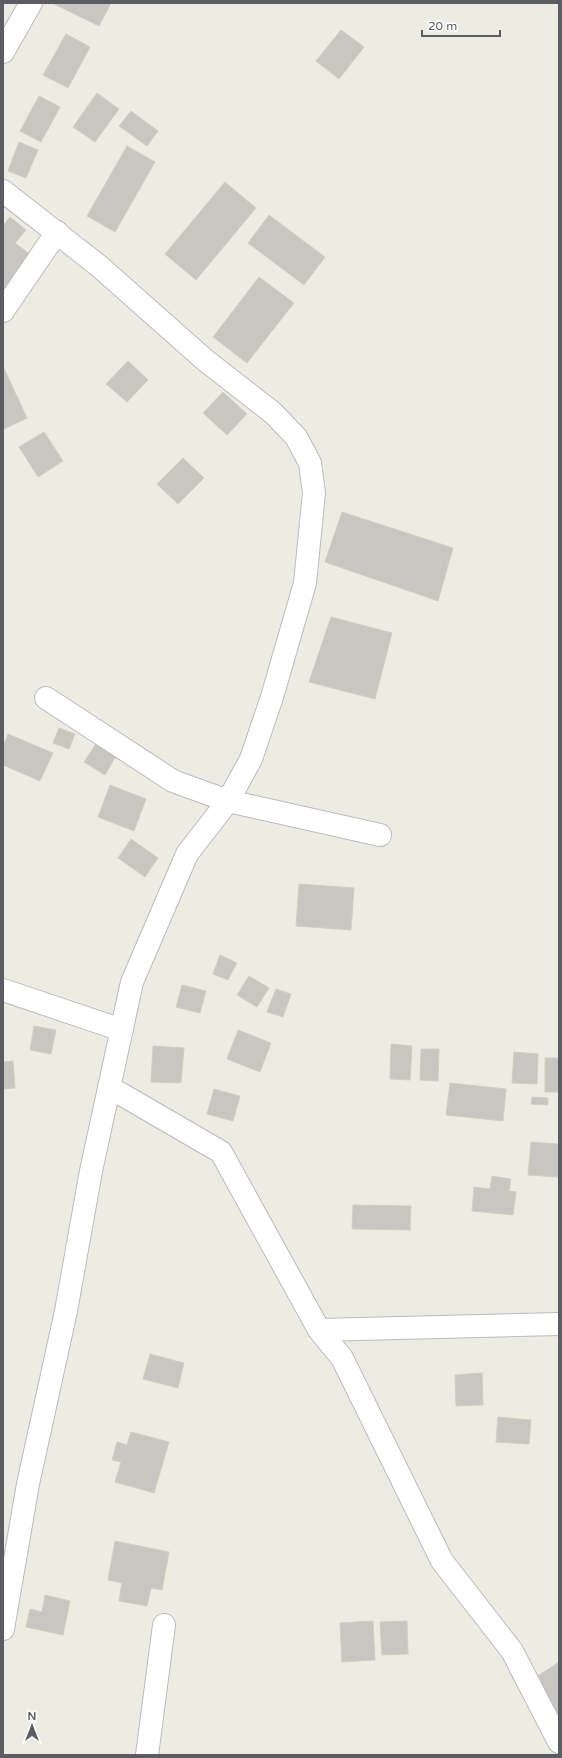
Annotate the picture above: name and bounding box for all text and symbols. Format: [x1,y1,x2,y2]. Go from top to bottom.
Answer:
scale bar [422,12,500,38]
text: 20 m [428,19,457,33]
north arrow [12,1706,52,1746]
text: N [28,1710,36,1723]

